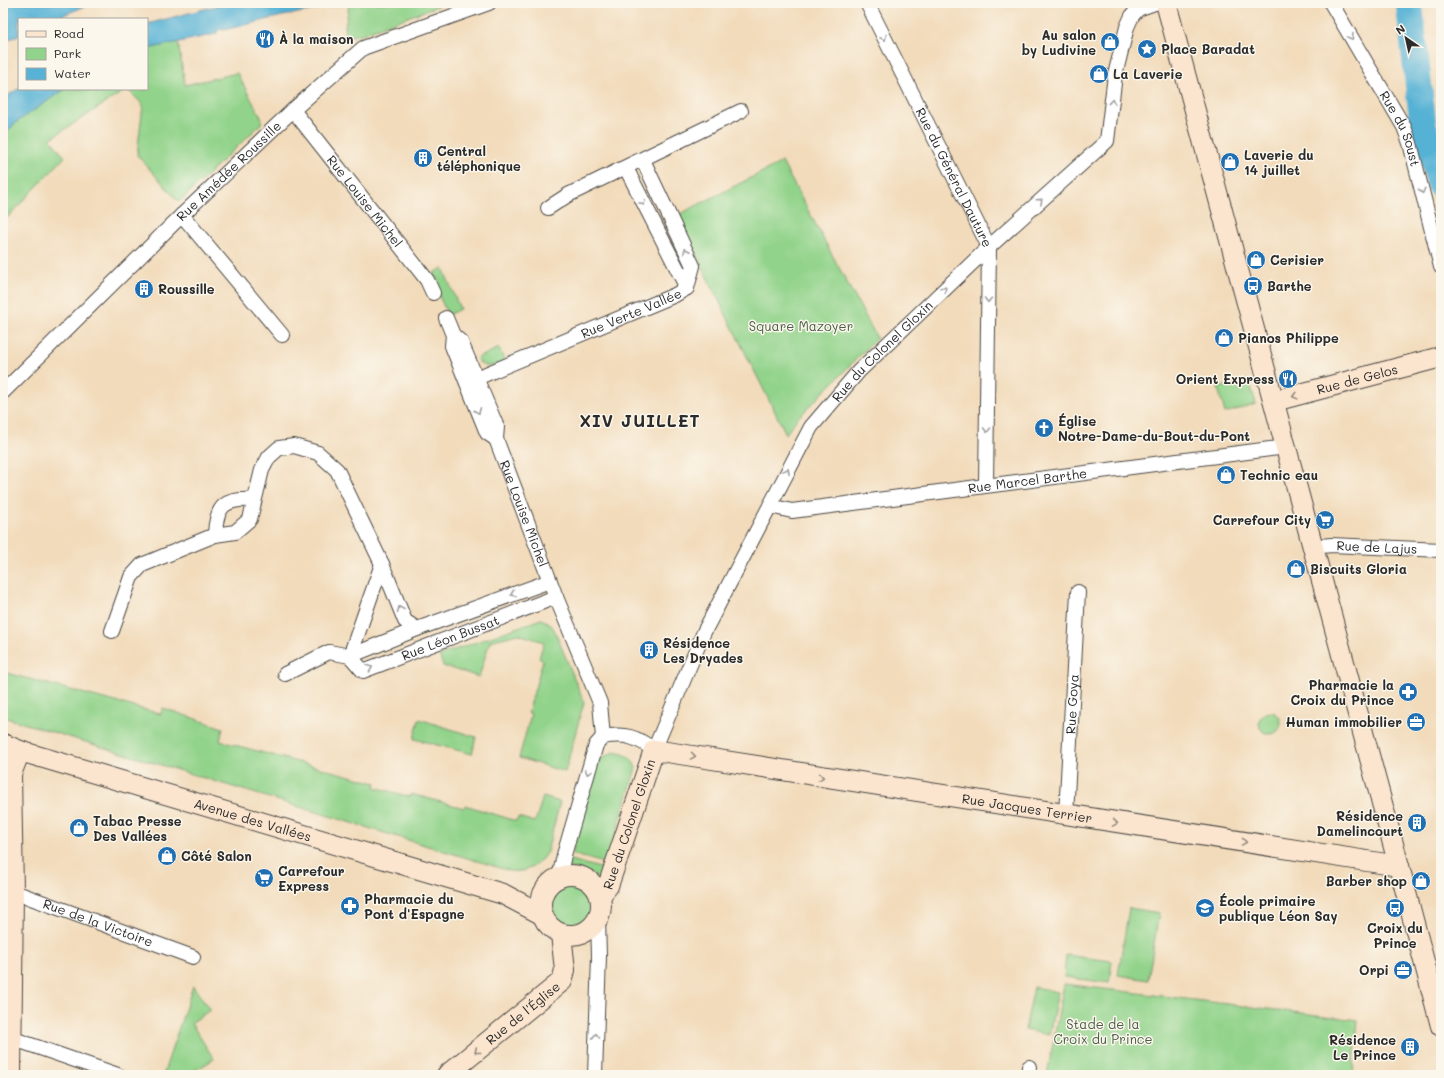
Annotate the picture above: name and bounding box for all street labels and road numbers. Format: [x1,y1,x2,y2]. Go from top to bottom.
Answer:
street label: Rue du Soust [1376,87,1425,168]
street label: Rue du Général Dauture [913,105,997,250]
street label: Rue Amédée Roussille [172,117,284,224]
street label: Rue Louise Michel [324,151,407,250]
street label: Rue Verte Vallée [578,284,685,341]
street label: Rue du Colonel Gloxin [828,296,936,405]
street label: Rue de Gelos [1315,360,1399,397]
street label: Rue Louise Michel [497,458,553,569]
street label: Rue Marcel Barthe [967,464,1088,496]
street label: Rue de Lajus [1336,536,1418,557]
street label: Rue Léon Bussat [399,611,502,664]
street label: Rue Goya [1061,674,1082,735]
street label: Rue du Colonel Gloxin [599,757,658,891]
street label: Rue Jacques Terrier [961,789,1094,826]
street label: Avenue des Vallées [192,794,313,845]
street label: Rue de la Victoire [41,894,156,950]
street label: Rue de l'Église [482,977,563,1048]

